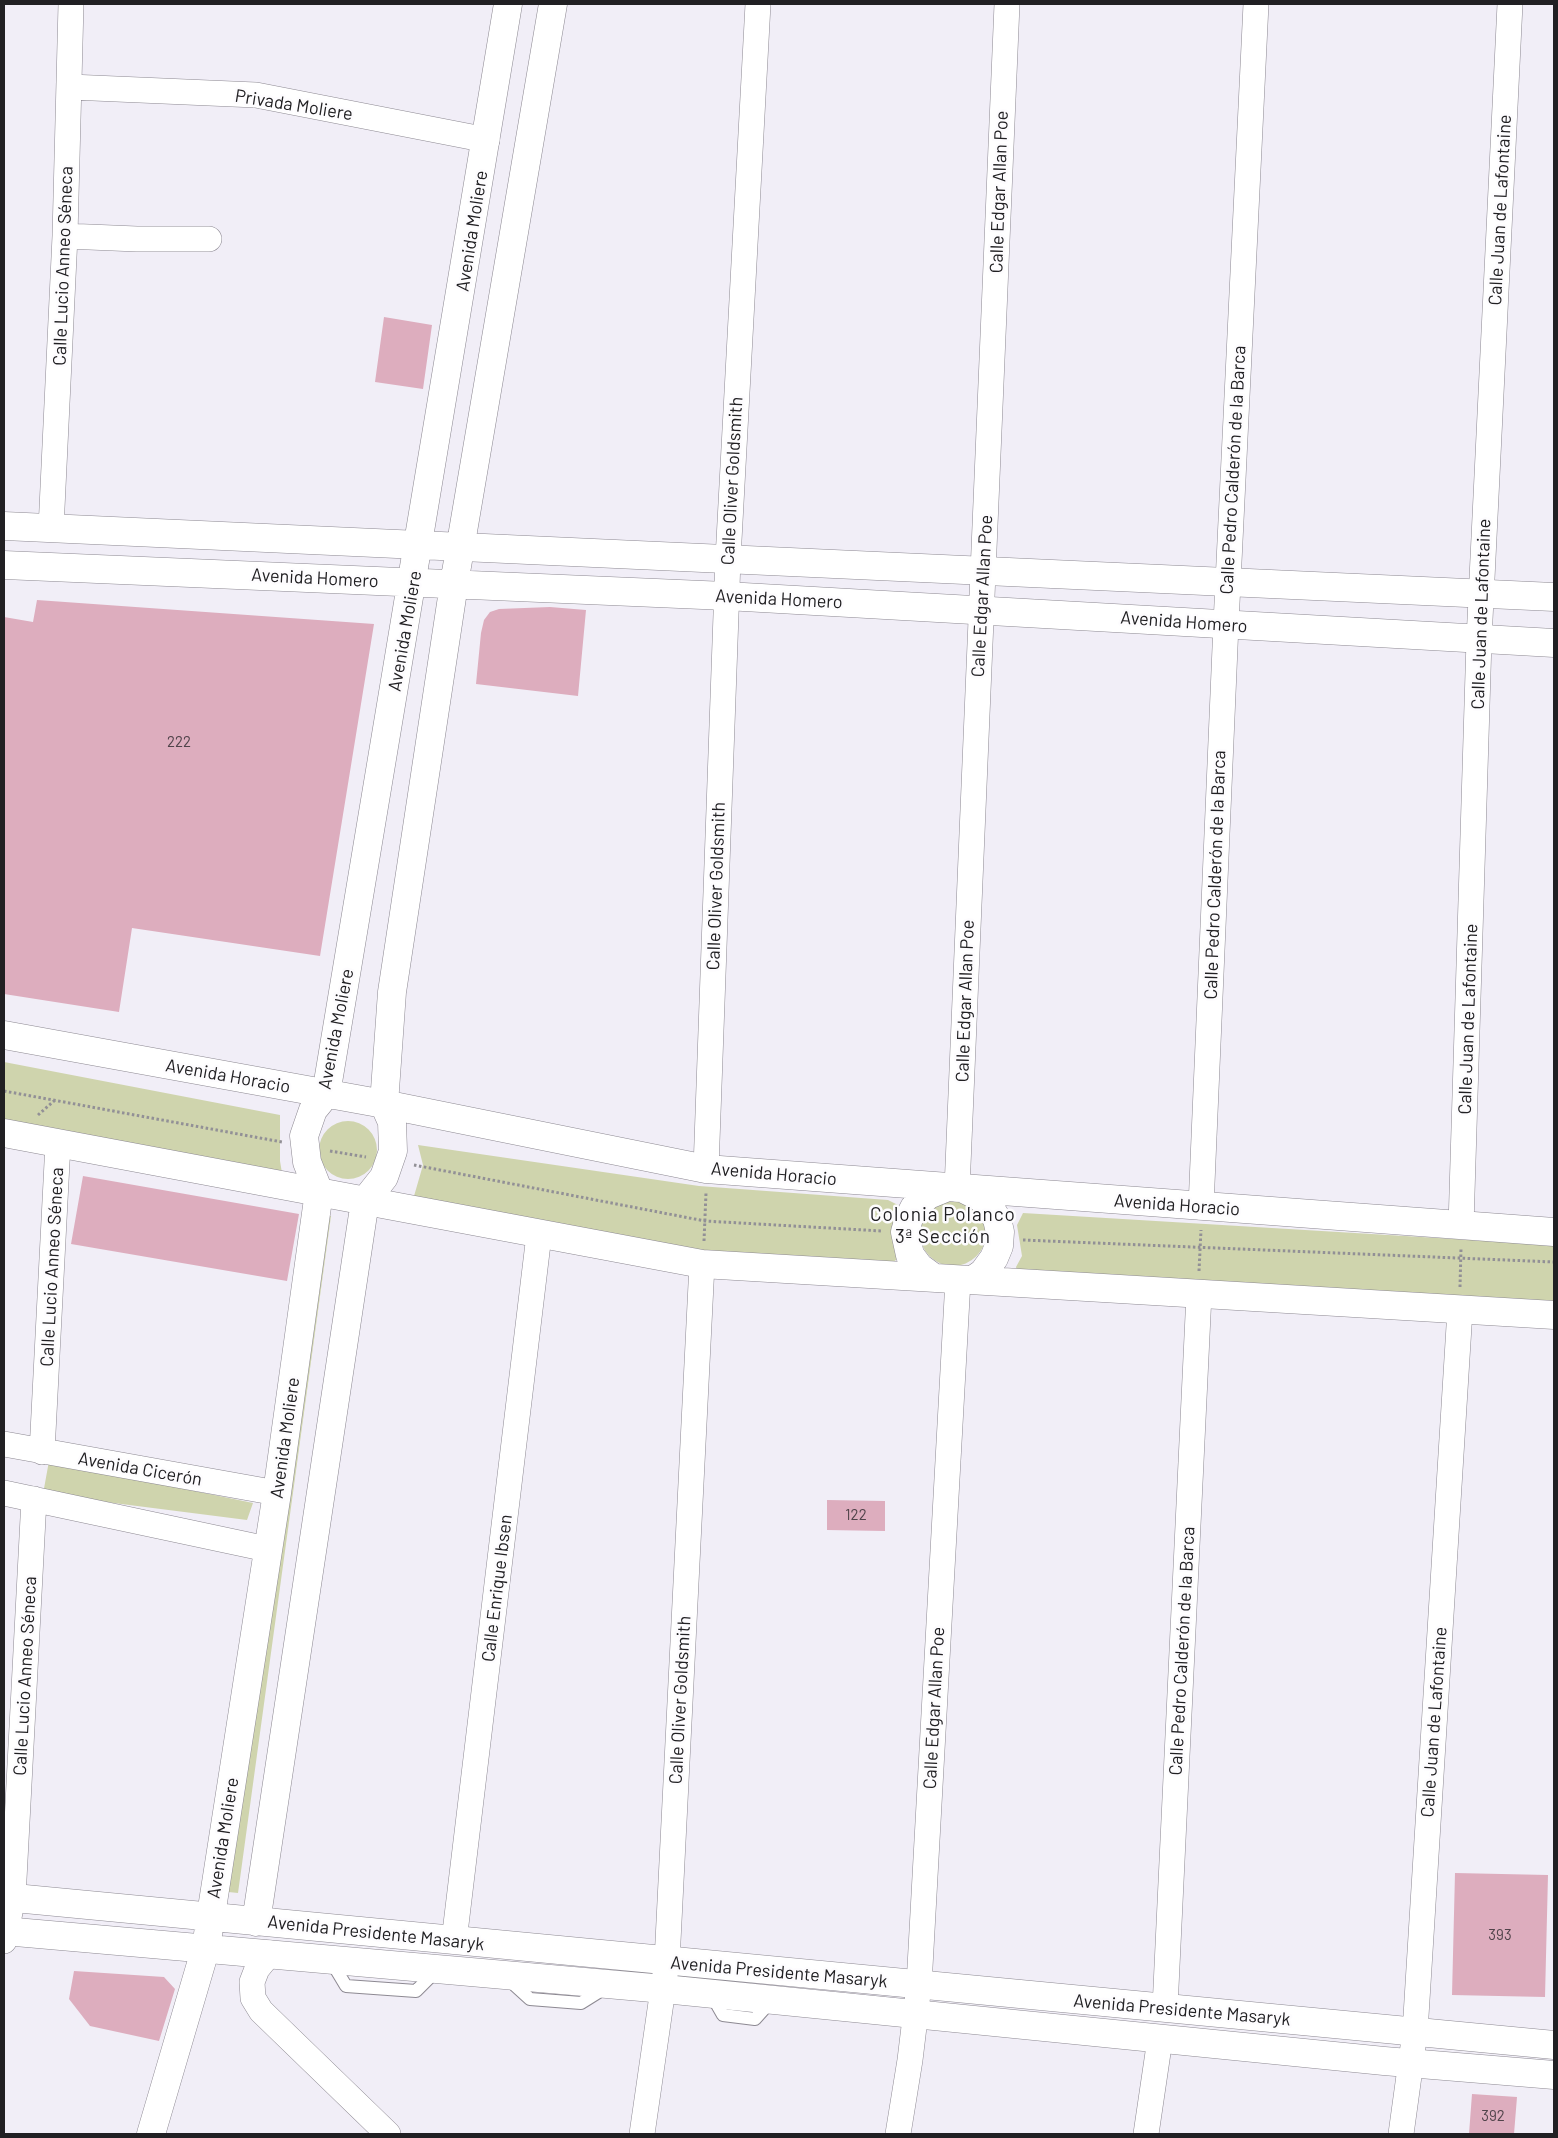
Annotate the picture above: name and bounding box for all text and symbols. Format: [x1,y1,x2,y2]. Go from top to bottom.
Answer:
street label: Privada Moliere [234,85,354,125]
street label: Calle Edgar Allan Poe [985,110,1013,274]
street label: Calle Juan de Lafontaine [1484,114,1516,306]
street label: Calle Lucio Anneo Séneca [49,166,77,366]
street label: Avenida Moliere [452,169,492,293]
street label: Calle Pedro Calderón de la Barca [1216,345,1250,595]
street label: Calle Oliver Goldsmith [717,396,747,566]
street label: Calle Edgar Allan Poe [967,514,997,678]
street label: Calle Juan de Lafontaine [1467,518,1495,710]
street label: Avenida Homero [251,564,379,592]
street label: Avenida Moliere [384,569,426,693]
street label: Avenida Homero [715,585,843,613]
street label: Avenida Homero [1120,607,1248,637]
house number: 222 [167,733,191,751]
street label: Calle Pedro Calderón de la Barca [1200,750,1230,1000]
street label: Calle Oliver Goldsmith [702,801,730,971]
street label: Calle Edgar Allan Poe [951,919,979,1083]
street label: Calle Juan de Lafontaine [1454,923,1482,1115]
street label: Avenida Moliere [314,967,358,1091]
street label: Avenida Horacio [164,1054,292,1098]
street label: Avenida Horacio [710,1158,838,1190]
street label: Calle Lucio Anneo Séneca [36,1167,68,1367]
street label: Avenida Horacio [1113,1190,1241,1220]
district label: Colonia Polanco 3ª Sección [868,1204,1018,1248]
street label: Avenida Moliere [266,1376,304,1500]
street label: Avenida Cicerón [76,1447,204,1491]
house number: 122 [845,1506,867,1524]
street label: Calle Enrique Ibsen [477,1513,517,1663]
street label: Calle Pedro Calderón de la Barca [1165,1526,1199,1776]
street label: Calle Lucio Anneo Séneca [9,1576,41,1776]
street label: Calle Oliver Goldsmith [665,1615,695,1785]
street label: Calle Edgar Allan Poe [919,1626,949,1790]
street label: Calle Juan de Lafontaine [1417,1626,1451,1818]
street label: Avenida Moliere [203,1776,243,1900]
street label: Avenida Presidente Masaryk [267,1911,485,1955]
house number: 393 [1488,1926,1512,1944]
street label: Avenida Presidente Masaryk [670,1952,888,1992]
street label: Avenida Presidente Masaryk [1073,1990,1291,2030]
house number: 392 [1481,2107,1505,2125]

